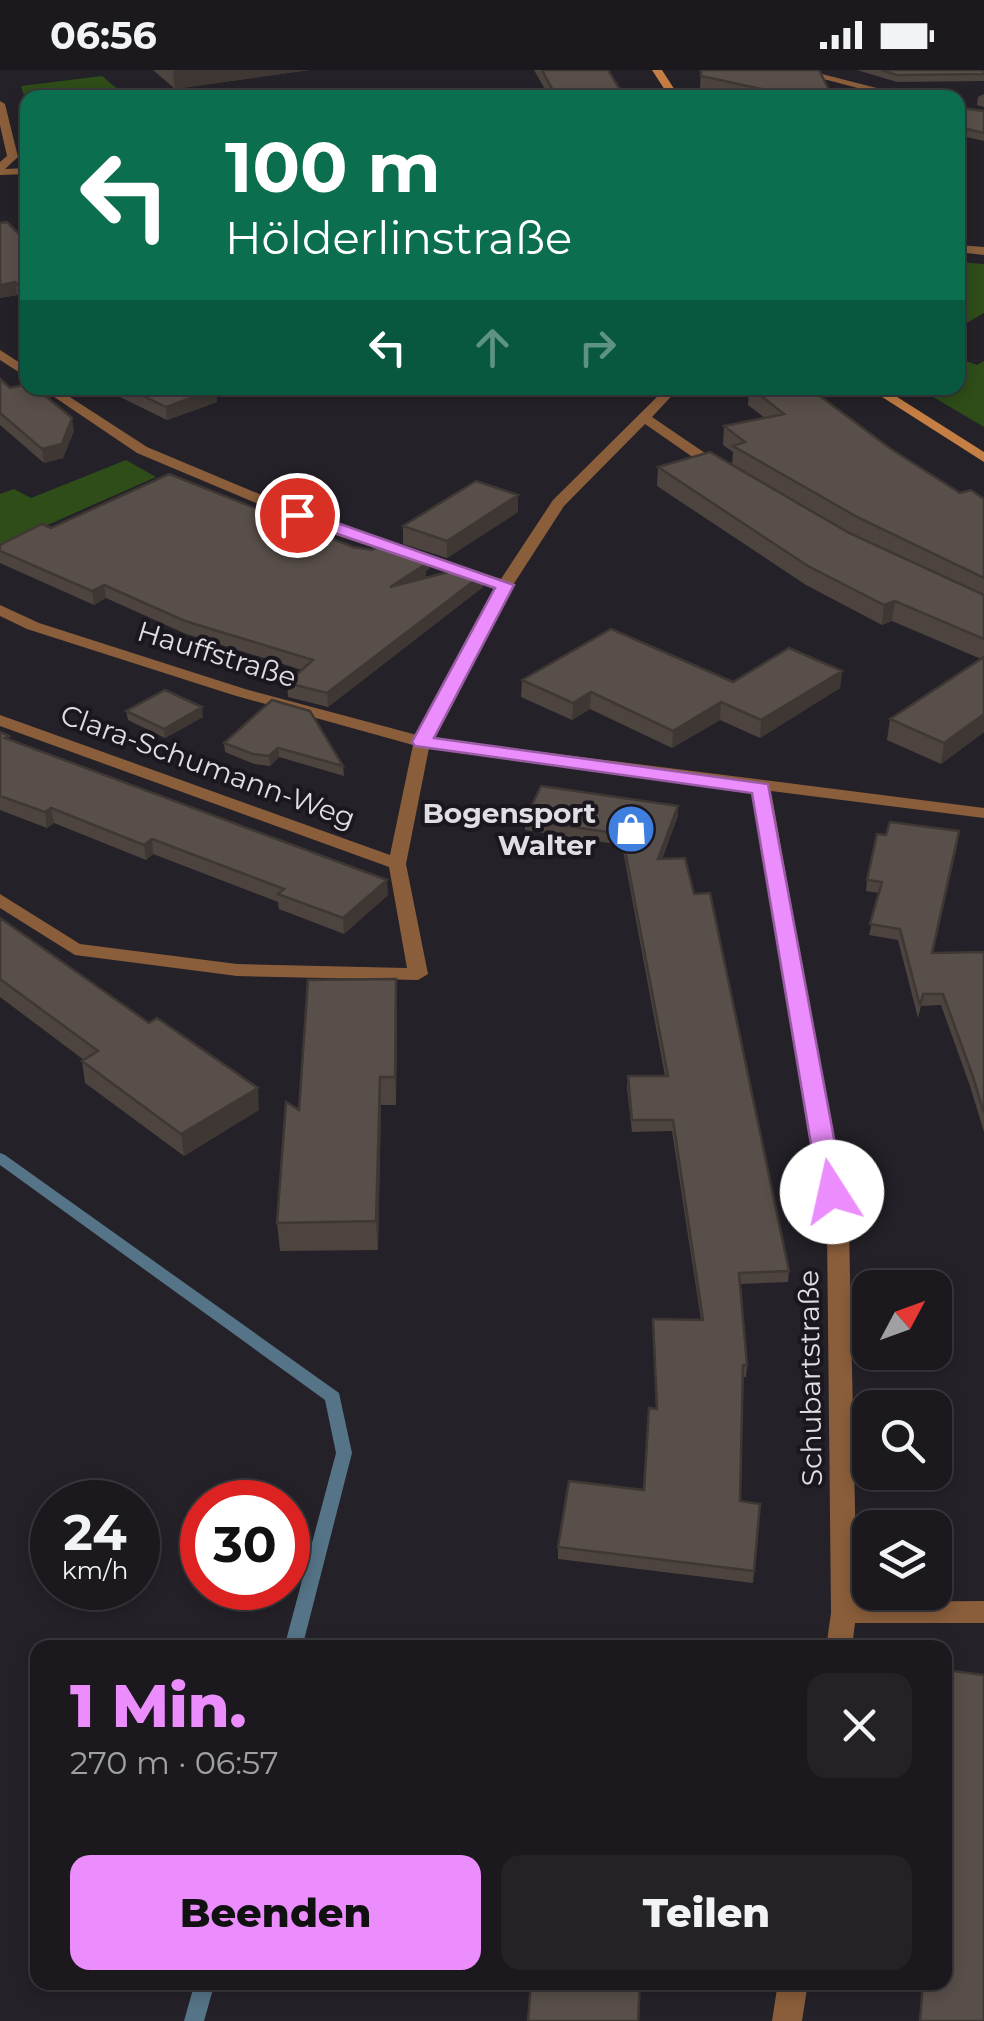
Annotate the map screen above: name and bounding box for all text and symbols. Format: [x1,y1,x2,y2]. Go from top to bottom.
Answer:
text: 06:56 [50,12,157,59]
text: 100 m [225,124,441,210]
icon: left [60,130,190,260]
text: Hölderlinstraße [225,210,572,265]
icon: left [360,320,415,375]
icon: ahead [465,320,520,375]
icon: right [570,320,625,375]
pin [255,473,340,558]
icon: arrive [270,488,325,543]
street label: Hauffstraße [133,614,301,694]
street label: Clara-Schumann-Weg [56,697,360,835]
place label: Bogensport Walter [422,796,596,862]
shop icon: Bogensport Walter [605,803,657,855]
position arrow [780,1140,884,1244]
street label: Schubartstraße [791,1270,829,1486]
north arrow [852,1270,952,1370]
map controls [852,1270,952,1610]
button: search [852,1390,952,1490]
speed limit sign: 30 [180,1480,310,1610]
text: 24 [63,1502,127,1563]
button: layers [852,1510,952,1610]
text: km/h [62,1555,128,1585]
text: 1 Min. [70,1669,247,1742]
button: close [807,1673,912,1778]
text: 270 m · 06:57 [70,1743,279,1782]
button: Beenden [70,1855,481,1970]
button: Teilen [501,1855,912,1970]

